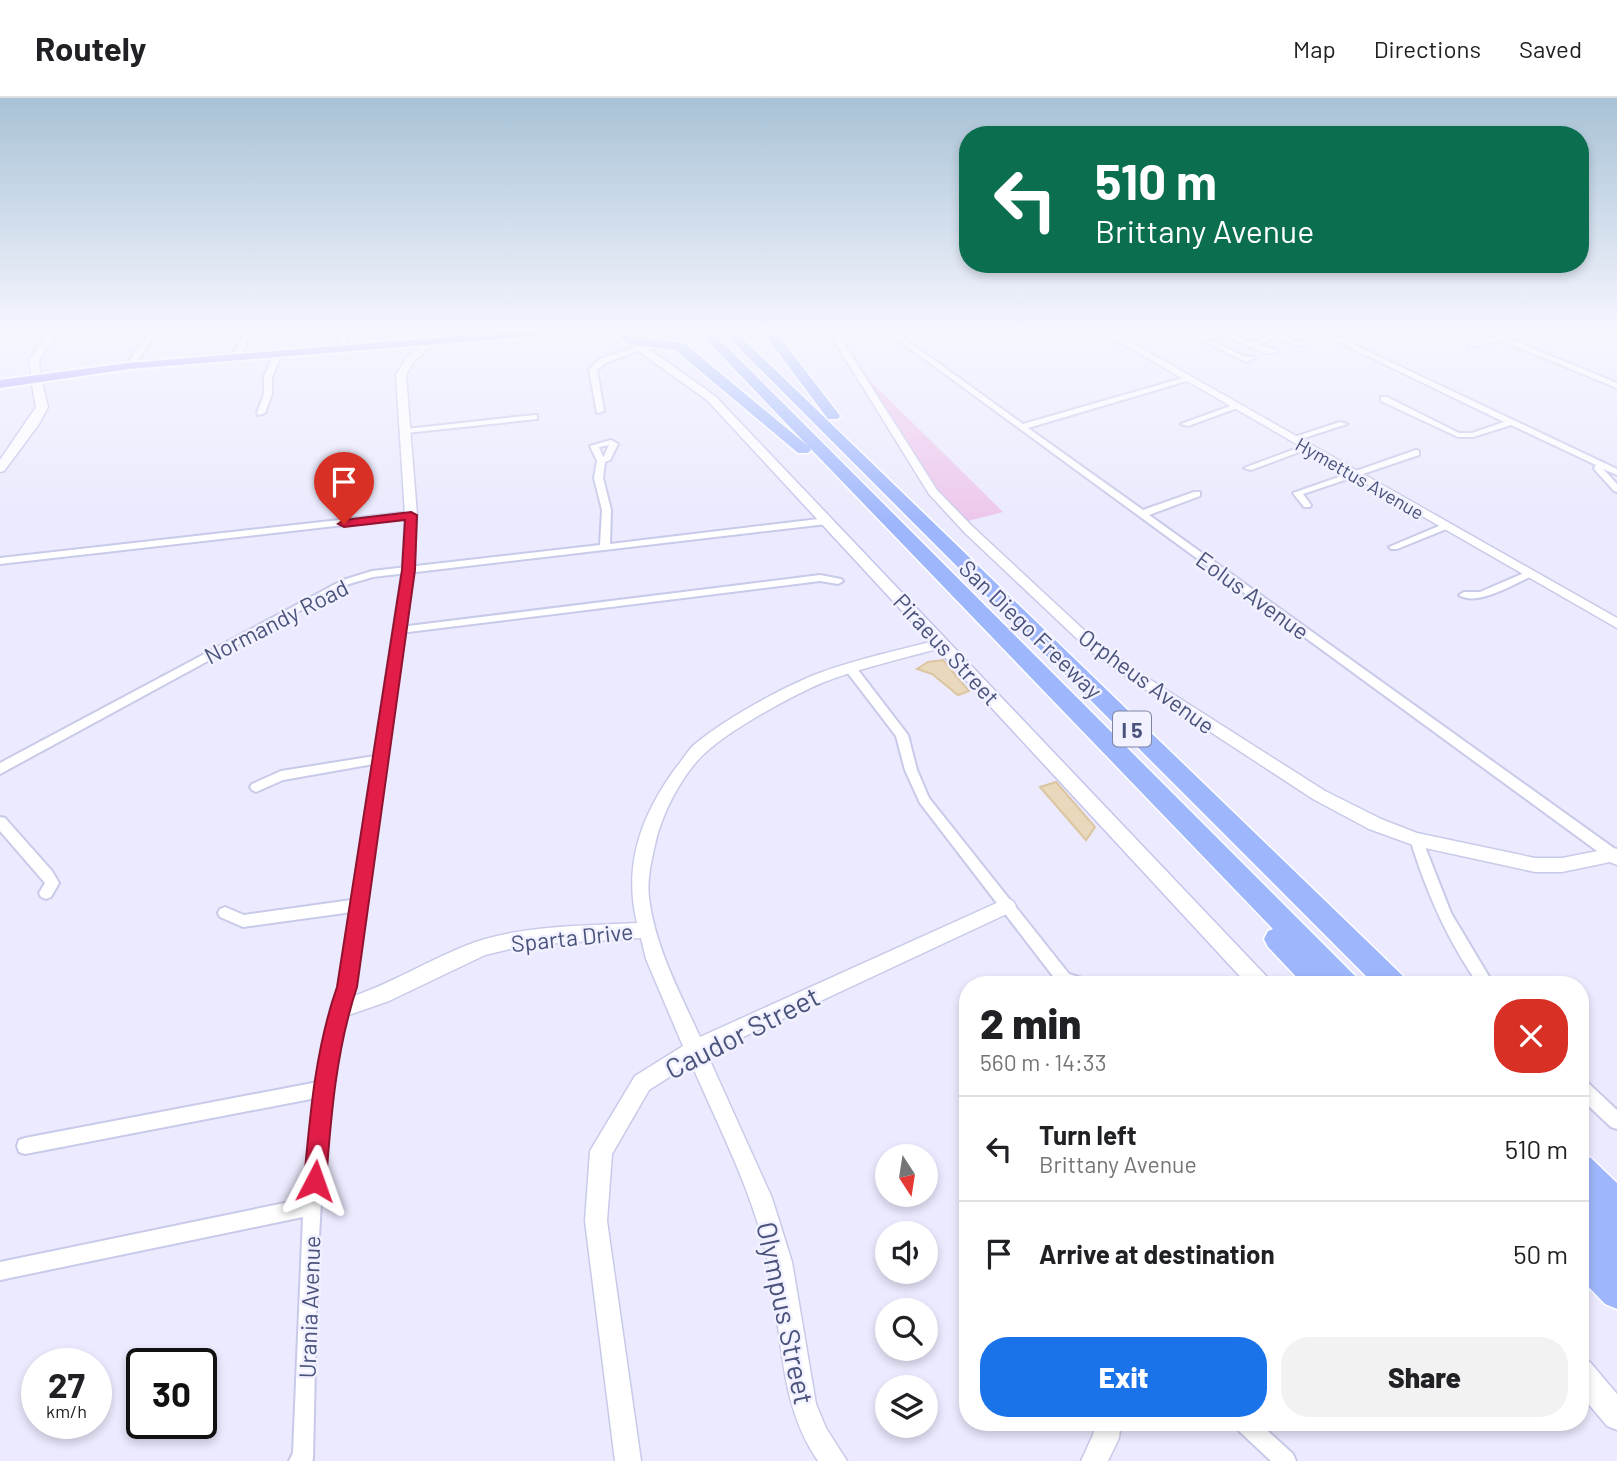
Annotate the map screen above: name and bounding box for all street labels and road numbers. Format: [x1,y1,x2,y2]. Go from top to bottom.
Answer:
street label: Hymettus Avenue [1292,432,1428,524]
street label: Eolus Avenue [1191,545,1315,645]
street label: San Diego Freeway [954,554,1109,705]
street label: Normandy Road [199,573,353,669]
street label: Piraeus Street [888,587,1006,711]
street label: Orpheus Avenue [1074,622,1220,740]
road number: I 5 [1113,712,1151,746]
street label: Sparta Drive [510,917,634,957]
street label: Caudor Street [659,979,825,1085]
street label: Olympus Street [750,1219,822,1407]
street label: Urania Avenue [293,1235,325,1379]

